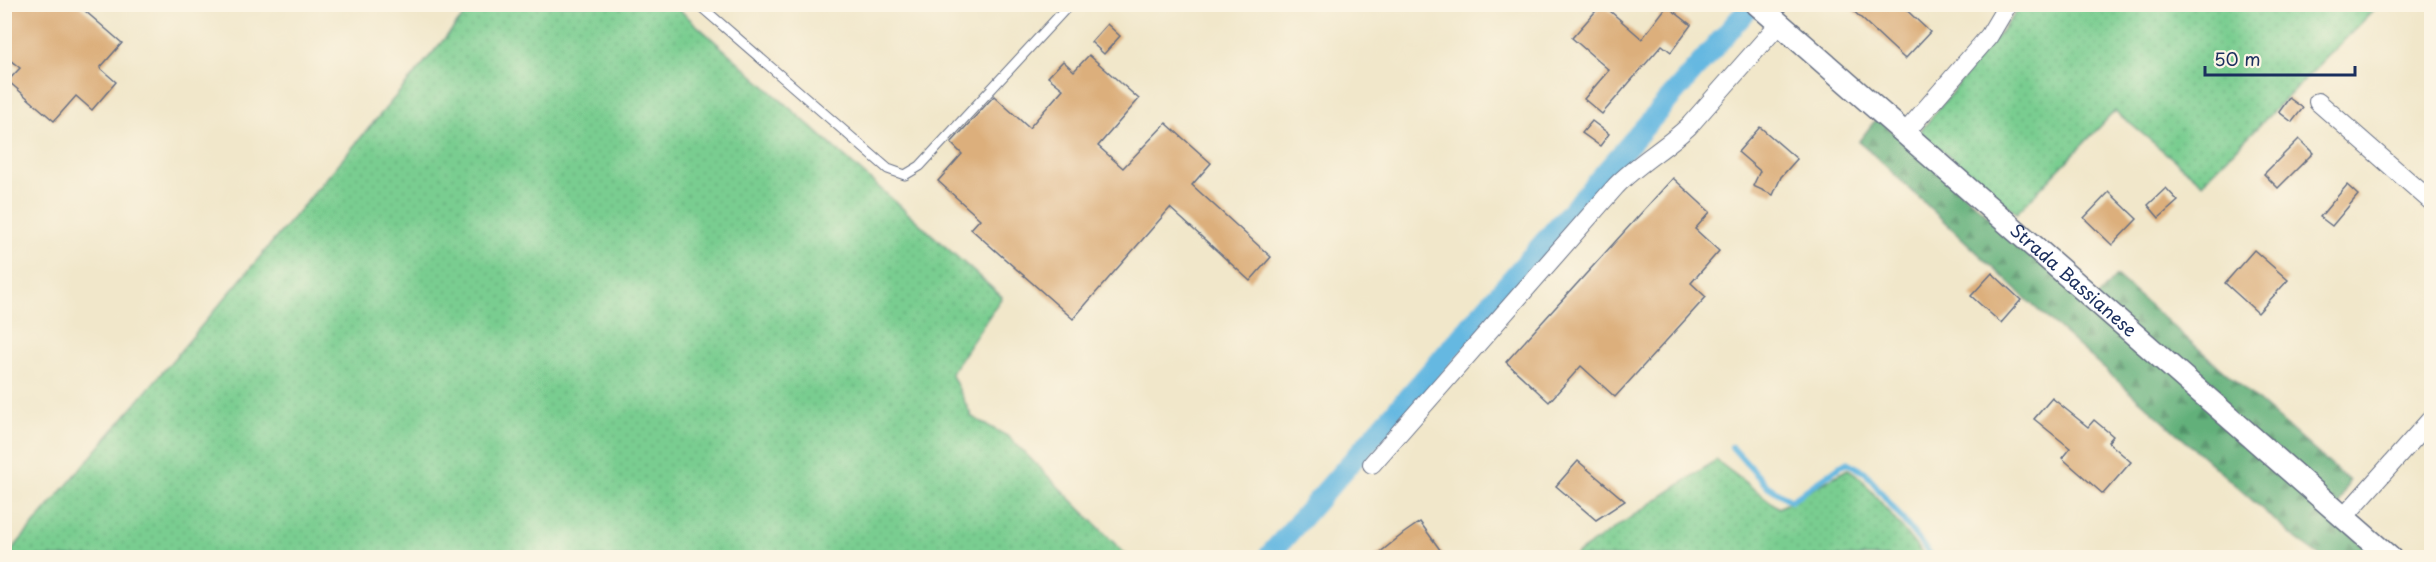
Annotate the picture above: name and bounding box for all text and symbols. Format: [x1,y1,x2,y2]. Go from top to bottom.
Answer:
scale bar [2205,39,2355,77]
text: 50 m [2214,45,2261,72]
street label: Strada Bassianese [2005,216,2144,343]

